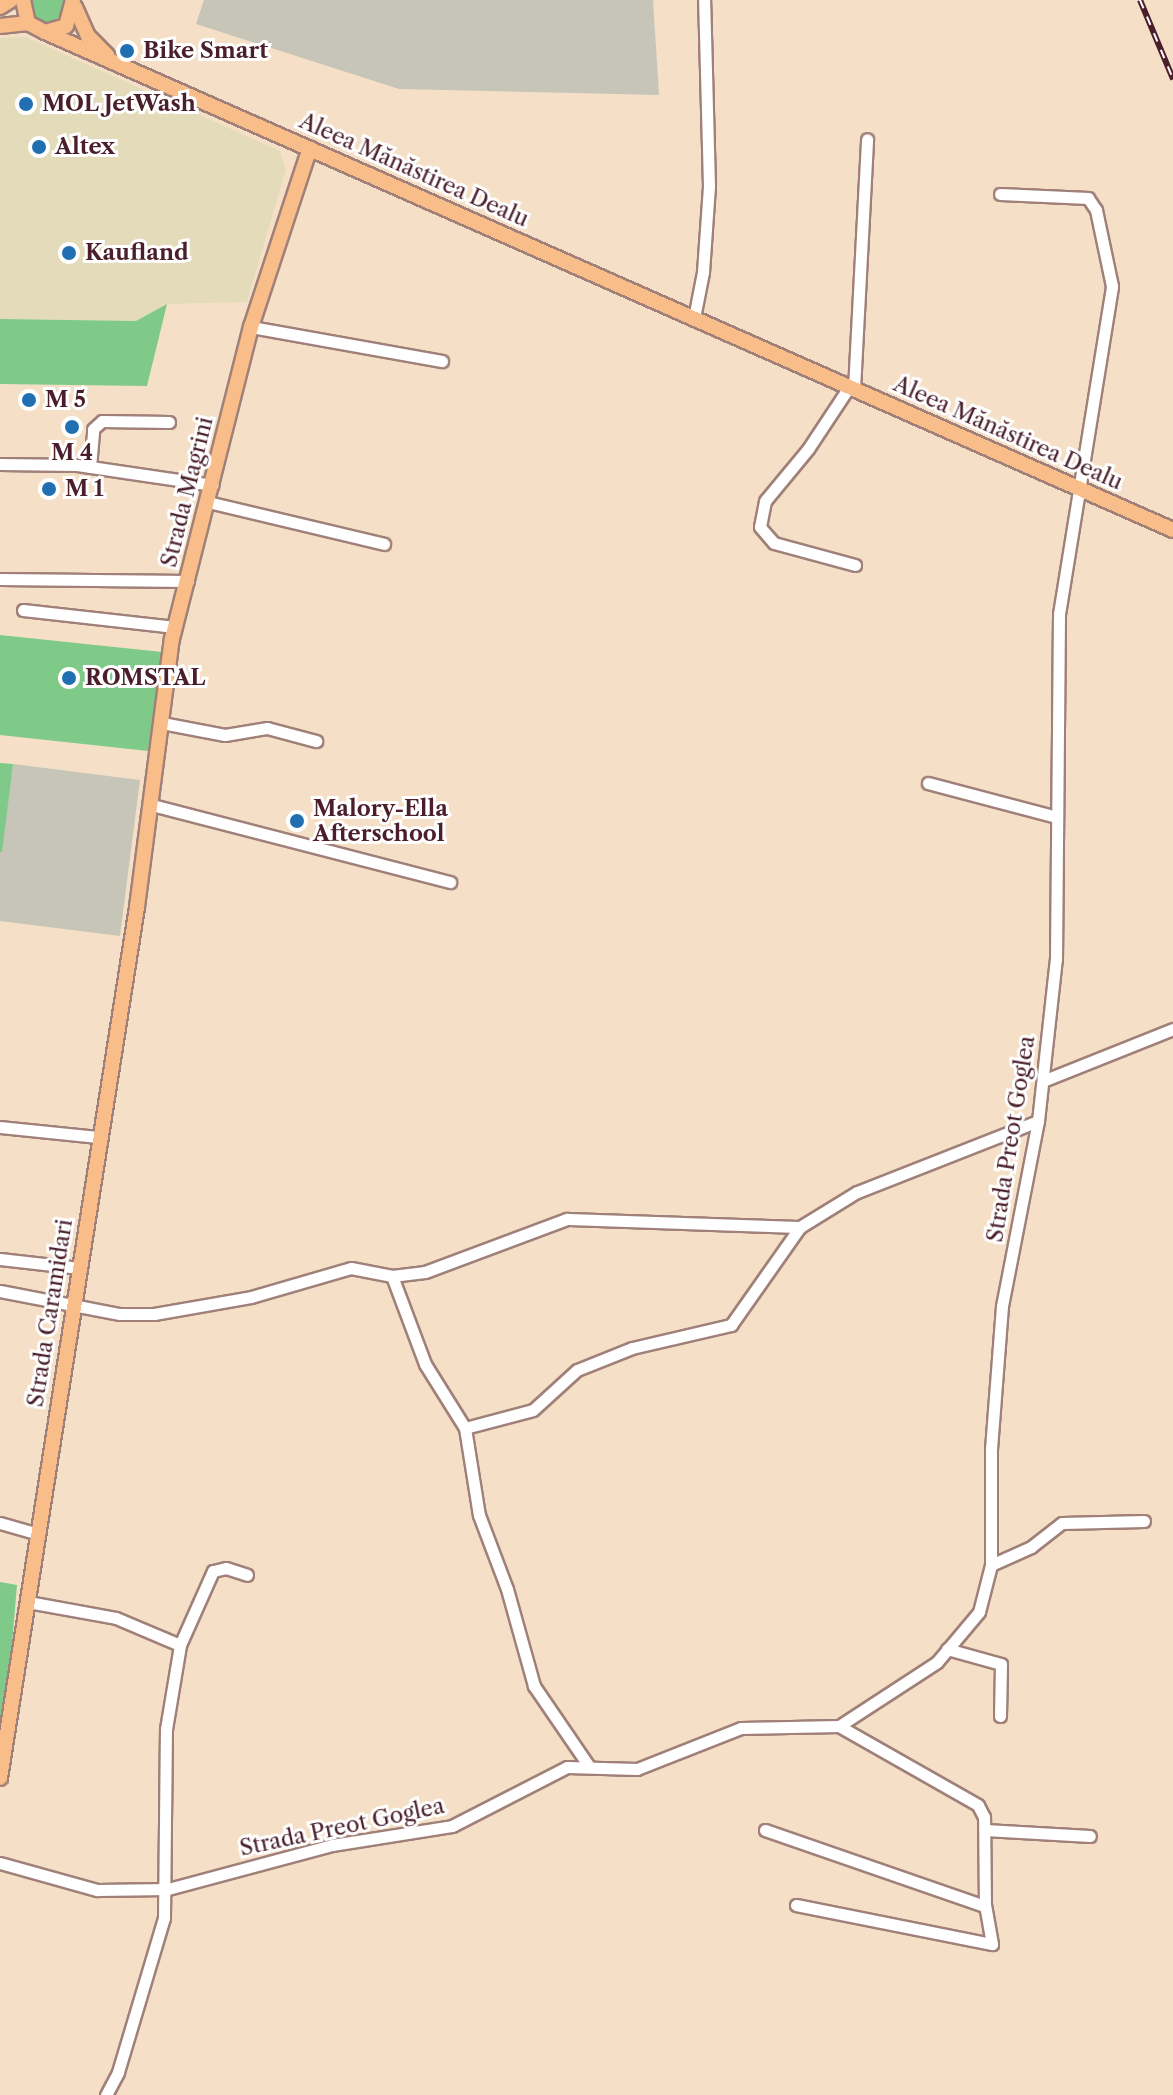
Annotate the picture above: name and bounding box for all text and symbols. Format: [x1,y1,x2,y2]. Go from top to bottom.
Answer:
place label: Bike Smart [143,38,268,64]
marker: Bike Smart [118,42,136,60]
place label: MOL JetWash [42,91,196,117]
marker: MOL JetWash [17,95,35,113]
street label: Aleea Mănăstirea Dealu [295,107,533,233]
place label: Altex [55,134,115,160]
marker: Altex [30,138,48,156]
place label: Kaufland [85,240,189,266]
marker: Kaufland [60,244,78,262]
street label: Aleea Mănăstirea Dealu [889,370,1127,496]
place label: M 5 [45,387,86,413]
marker: M 5 [20,391,38,409]
street label: Strada Magrini [156,414,218,570]
marker: M 4 [63,418,81,436]
place label: M 4 [51,440,93,466]
place label: M 1 [65,476,104,502]
marker: M 1 [40,480,58,498]
place label: ROMSTAL [85,665,206,691]
marker: ROMSTAL [60,669,78,687]
place label: Malory-Ella Afterschool [313,795,448,846]
marker: Malory-Ella Afterschool [288,812,306,830]
street label: Strada Preot Goglea [982,1034,1040,1244]
street label: Strada Caramidari [22,1217,78,1409]
street label: Strada Preot Goglea [237,1792,447,1862]

